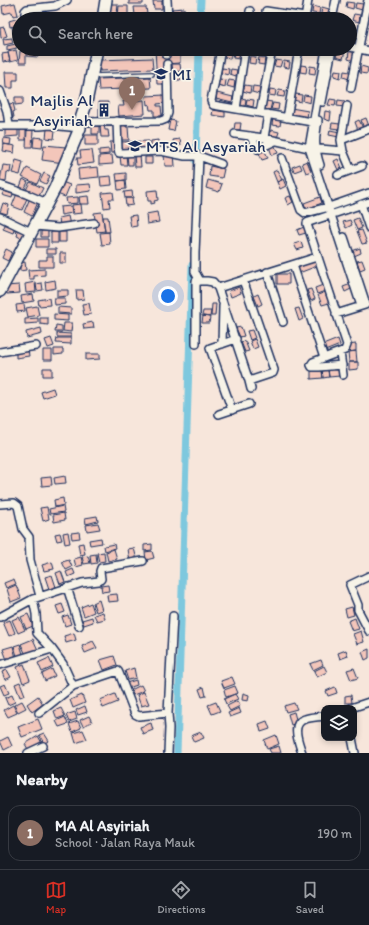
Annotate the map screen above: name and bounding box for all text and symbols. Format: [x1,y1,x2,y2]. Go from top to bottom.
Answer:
search box [12,12,357,56]
icon: search [26,23,48,45]
text: Search here [58,25,133,43]
place label: MI [172,64,192,84]
school or university icon: MI [153,66,169,82]
pin: 1 [119,77,145,110]
place label: Majlis Al Asyiriah [30,90,94,130]
building icon: Majlis Al Asyiriah [96,102,112,118]
place label: MTS Al Asyariah [146,136,266,156]
school or university icon: MTS Al Asyariah [127,138,143,154]
your location [158,286,178,306]
map controls [321,705,357,741]
button: layers [321,705,357,741]
text: Nearby [16,769,68,789]
text: MA Al Asyiriah [55,817,149,835]
text: 1 [27,826,33,841]
text: 190 m [317,826,352,841]
text: School · Jalan Raya Mauk [55,835,195,850]
tab: Map [45,879,67,916]
tab: Directions [157,879,206,916]
tab: Saved [296,879,324,916]

